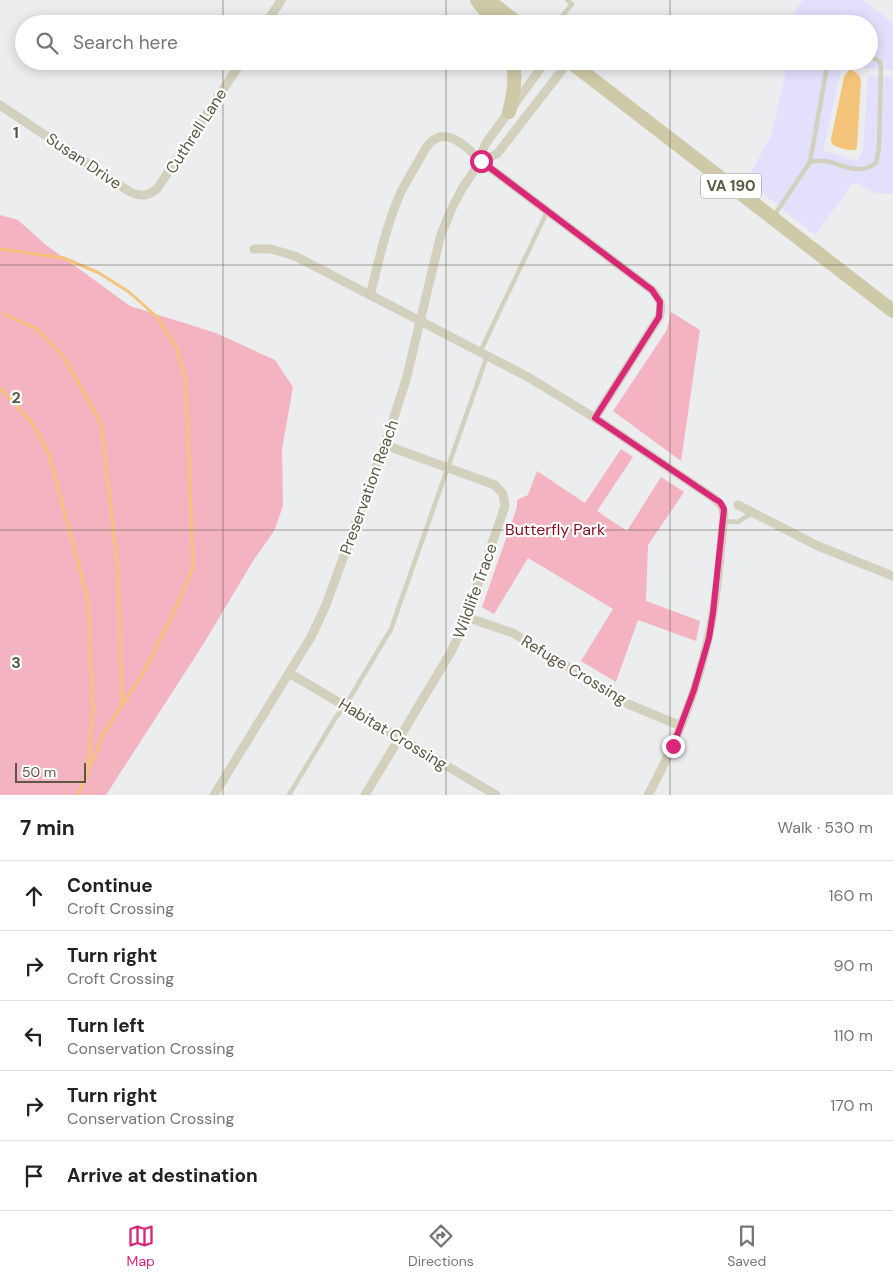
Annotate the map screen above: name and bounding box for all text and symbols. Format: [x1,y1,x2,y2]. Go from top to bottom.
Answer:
search box [15,15,878,70]
icon: search [33,29,61,57]
text: Search here [73,30,178,55]
street label: Cuthrell Lane [161,84,231,178]
text: 1 [13,122,19,143]
street label: Susan Drive [42,128,126,194]
route start [470,150,493,173]
road number: VA 190 [701,174,761,198]
text: 2 [11,387,21,408]
street label: Preservation Reach [335,417,403,557]
park label: Butterfly Park [505,519,605,540]
street label: Wildlife Trace [448,541,502,641]
street label: Refuge Crossing [517,630,631,710]
text: 3 [11,652,21,673]
street label: Habitat Crossing [335,693,451,775]
route end [662,735,685,758]
scale bar [15,760,86,783]
text: 50 m [22,763,56,781]
text: 7 min [20,814,75,842]
text: Walk · 530 m [778,817,873,838]
text: Continue [67,873,153,898]
icon: ahead [20,882,48,910]
text: 160 m [829,885,873,906]
text: Croft Crossing [67,898,174,919]
text: Turn right [67,943,157,968]
icon: right [20,952,48,980]
text: 90 m [833,955,873,976]
text: Croft Crossing [67,968,174,989]
text: Turn left [67,1013,145,1038]
icon: left [20,1022,48,1050]
text: 110 m [834,1025,873,1046]
text: Conservation Crossing [67,1038,234,1059]
text: Turn right [67,1083,157,1108]
icon: right [20,1092,48,1120]
text: 170 m [830,1095,873,1116]
text: Conservation Crossing [67,1108,234,1129]
icon: arrive [20,1162,48,1190]
text: Arrive at destination [67,1163,258,1188]
tab: Map [127,1222,155,1270]
tab: Directions [408,1222,474,1270]
tab: Saved [727,1222,766,1270]

